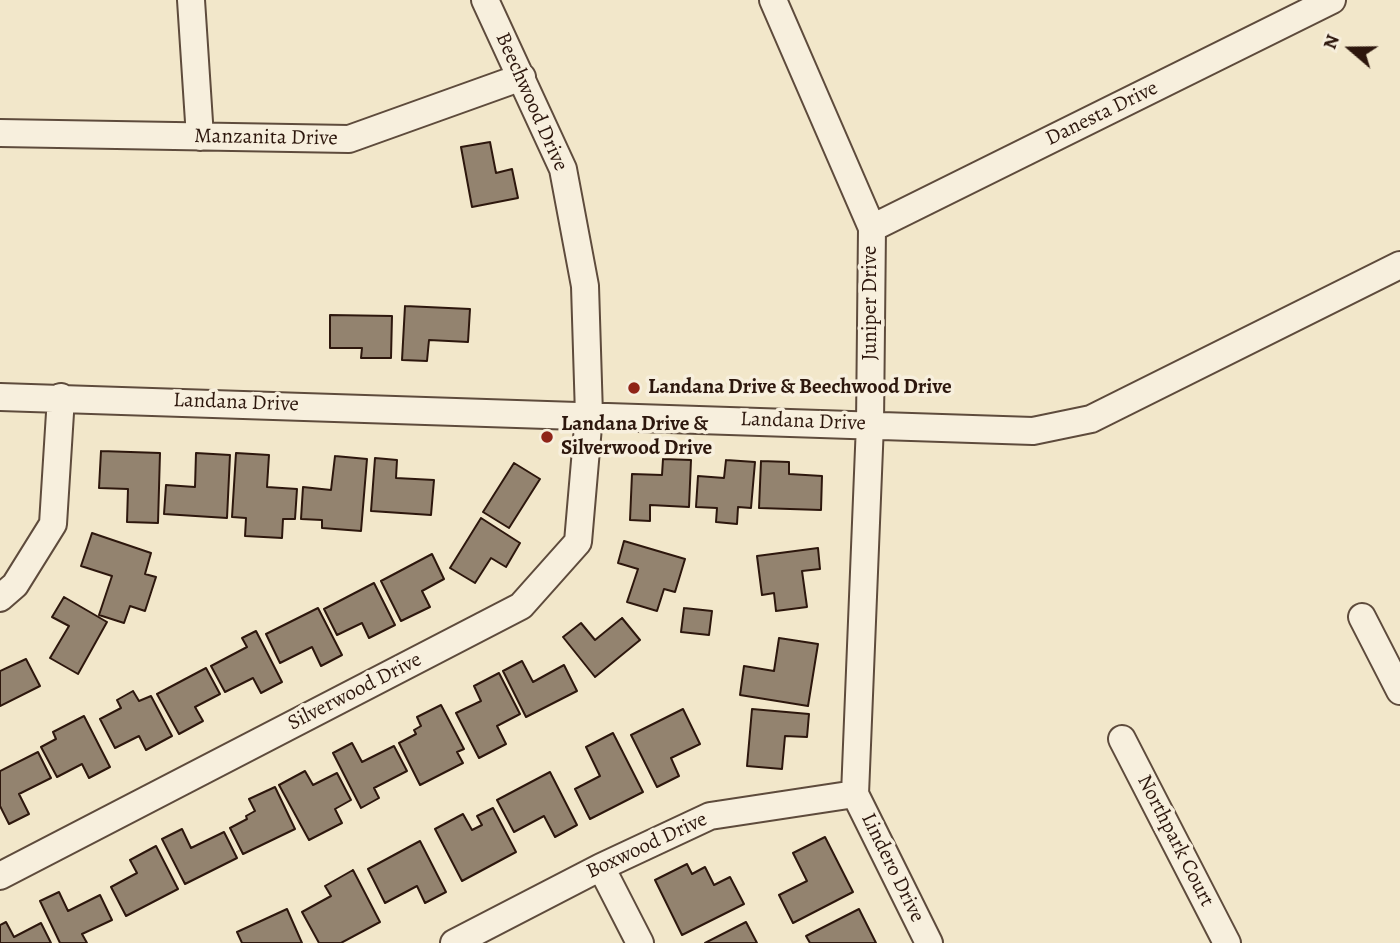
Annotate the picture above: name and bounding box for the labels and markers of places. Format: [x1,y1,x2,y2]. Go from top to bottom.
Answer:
place label: Landana Drive & Beechwood Drive [648,375,952,401]
marker: Landana Drive & Beechwood Drive [626,380,642,396]
place label: Landana Drive & Silverwood Drive [561,412,712,462]
marker: Landana Drive & Silverwood Drive [539,429,555,445]

